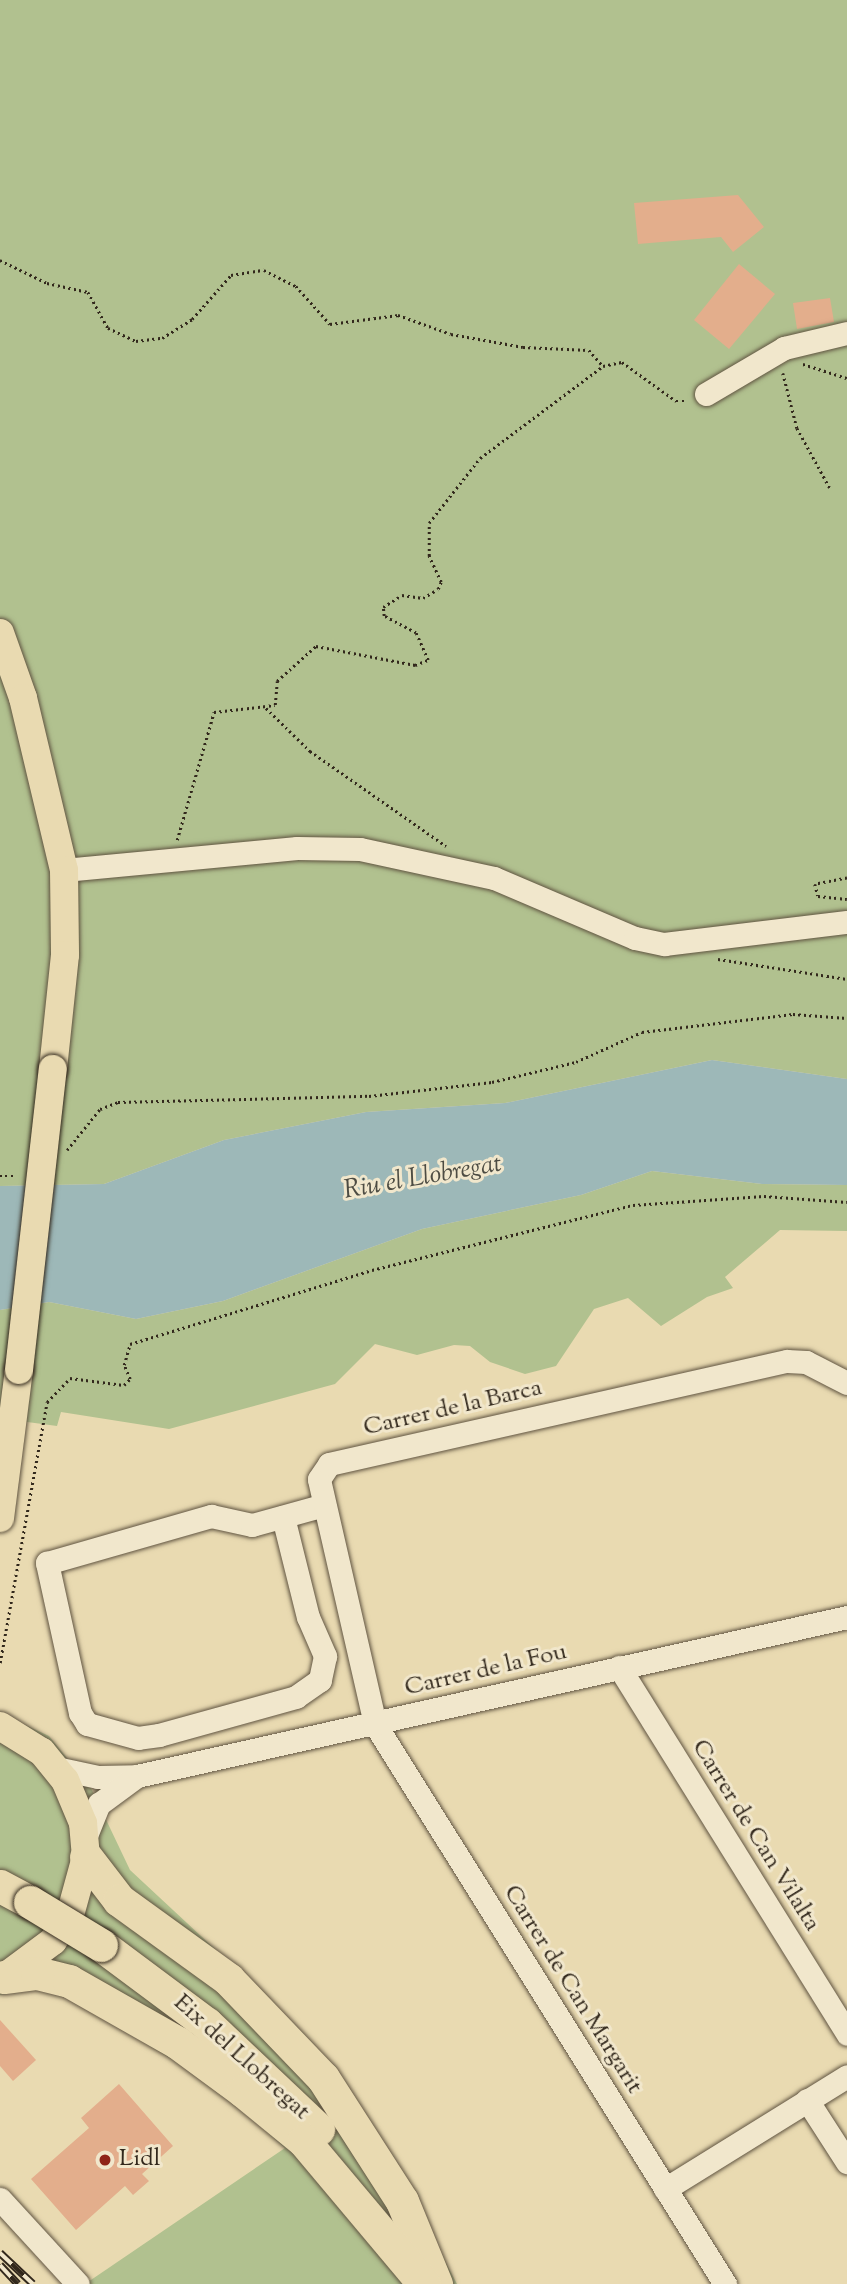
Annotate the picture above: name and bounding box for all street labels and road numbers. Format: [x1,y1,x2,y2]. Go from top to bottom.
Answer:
street label: Carrer de la Barca [361,1374,545,1444]
street label: Carrer de la Fou [402,1638,570,1704]
street label: Carrer de Can Vilalta [684,1735,826,1937]
street label: Carrer de Can Margarit [496,1881,648,2099]
street label: Eix del Llobregat [167,1989,315,2127]

